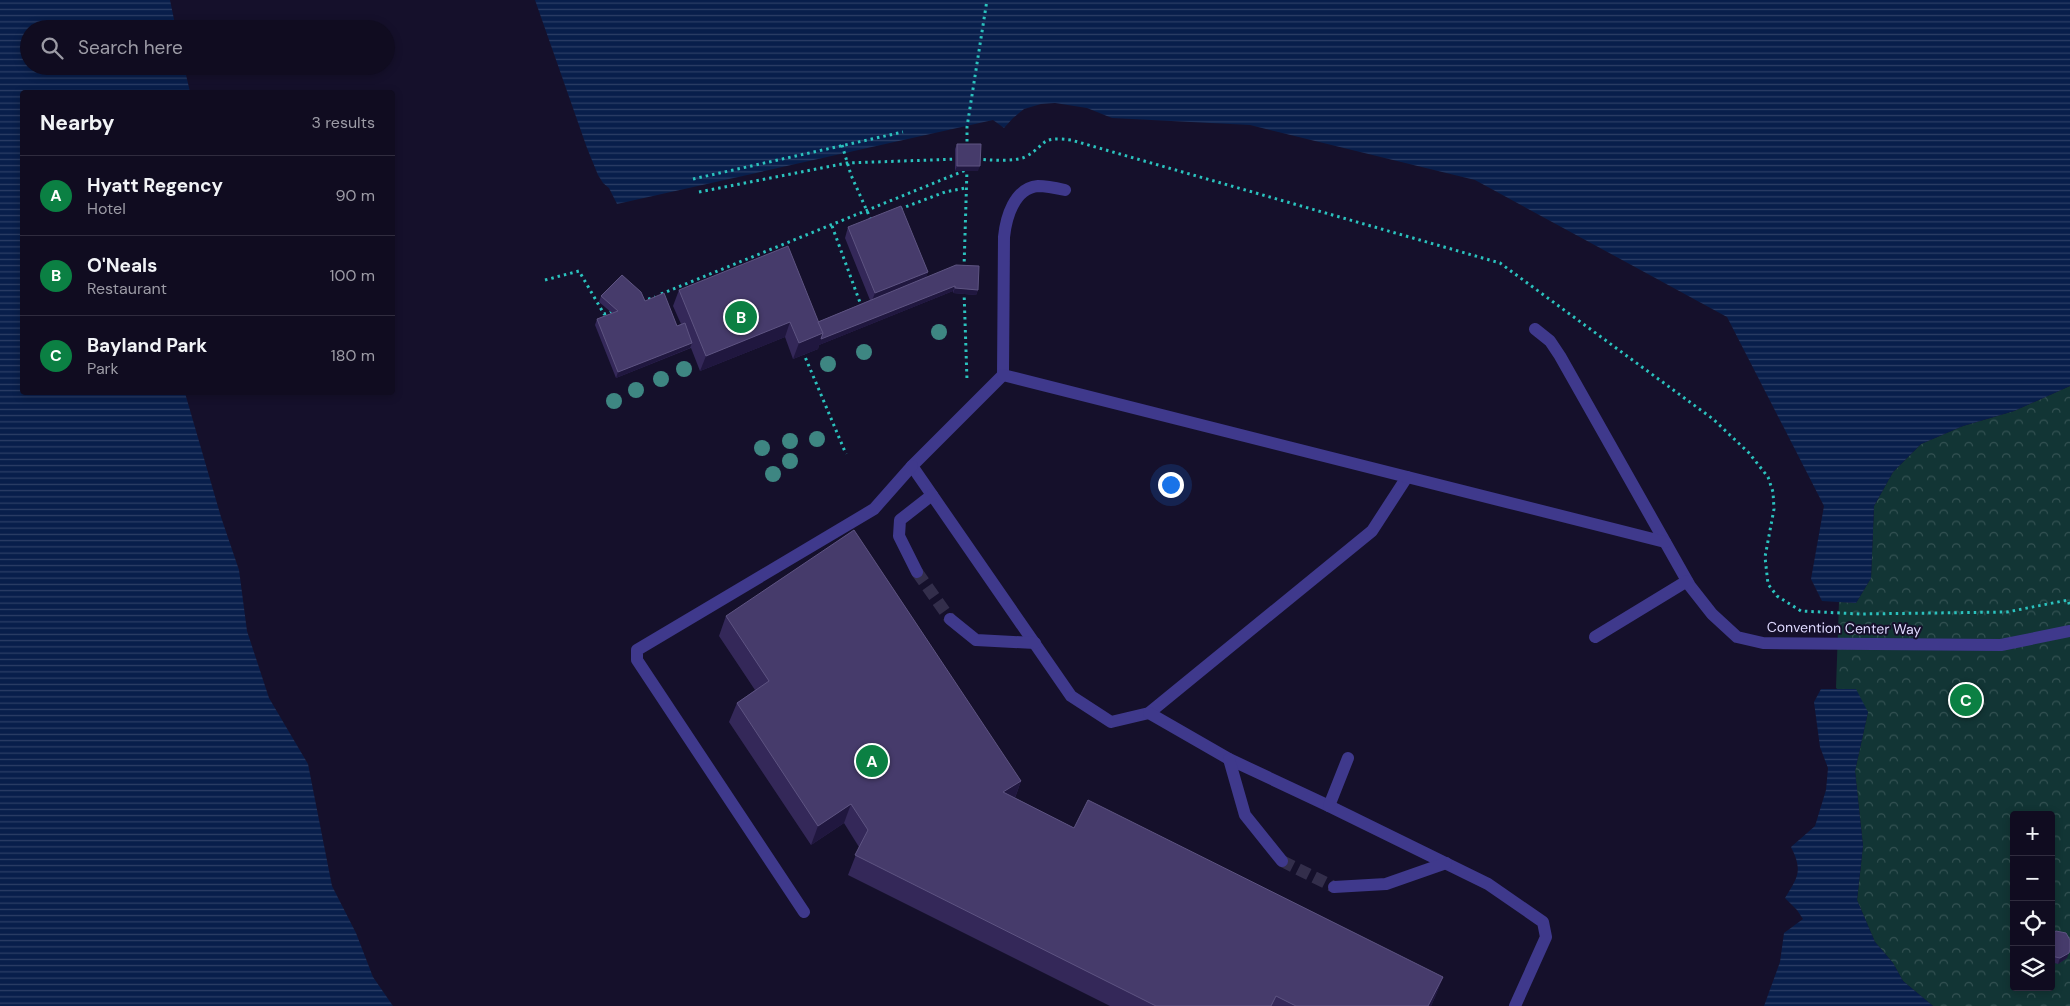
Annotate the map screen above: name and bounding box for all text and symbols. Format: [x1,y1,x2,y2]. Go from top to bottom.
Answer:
search box [20,20,395,75]
icon: search [38,34,66,62]
text: Search here [78,35,183,60]
text: Nearby [40,109,114,137]
text: 3 results [312,112,375,133]
text: Hyatt Regency [87,173,223,198]
text: A [50,185,62,206]
text: 90 m [335,185,375,206]
text: Hotel [87,198,126,219]
text: O'Neals [87,253,157,278]
text: B [51,265,61,286]
text: 100 m [330,265,375,286]
text: Restaurant [87,278,167,299]
pin: B [725,298,757,336]
text: Bayland Park [87,333,207,358]
text: C [50,345,62,366]
text: 180 m [331,345,375,366]
text: Park [87,358,119,379]
your location [1158,472,1184,498]
street label: Convention Center Way [1767,618,1922,638]
pin: C [1950,681,1982,719]
pin: A [856,742,888,780]
map controls [2010,811,2055,991]
button: + [2010,811,2055,856]
button: − [2010,856,2055,901]
button: locate [2010,901,2055,946]
button: layers [2010,946,2055,991]

